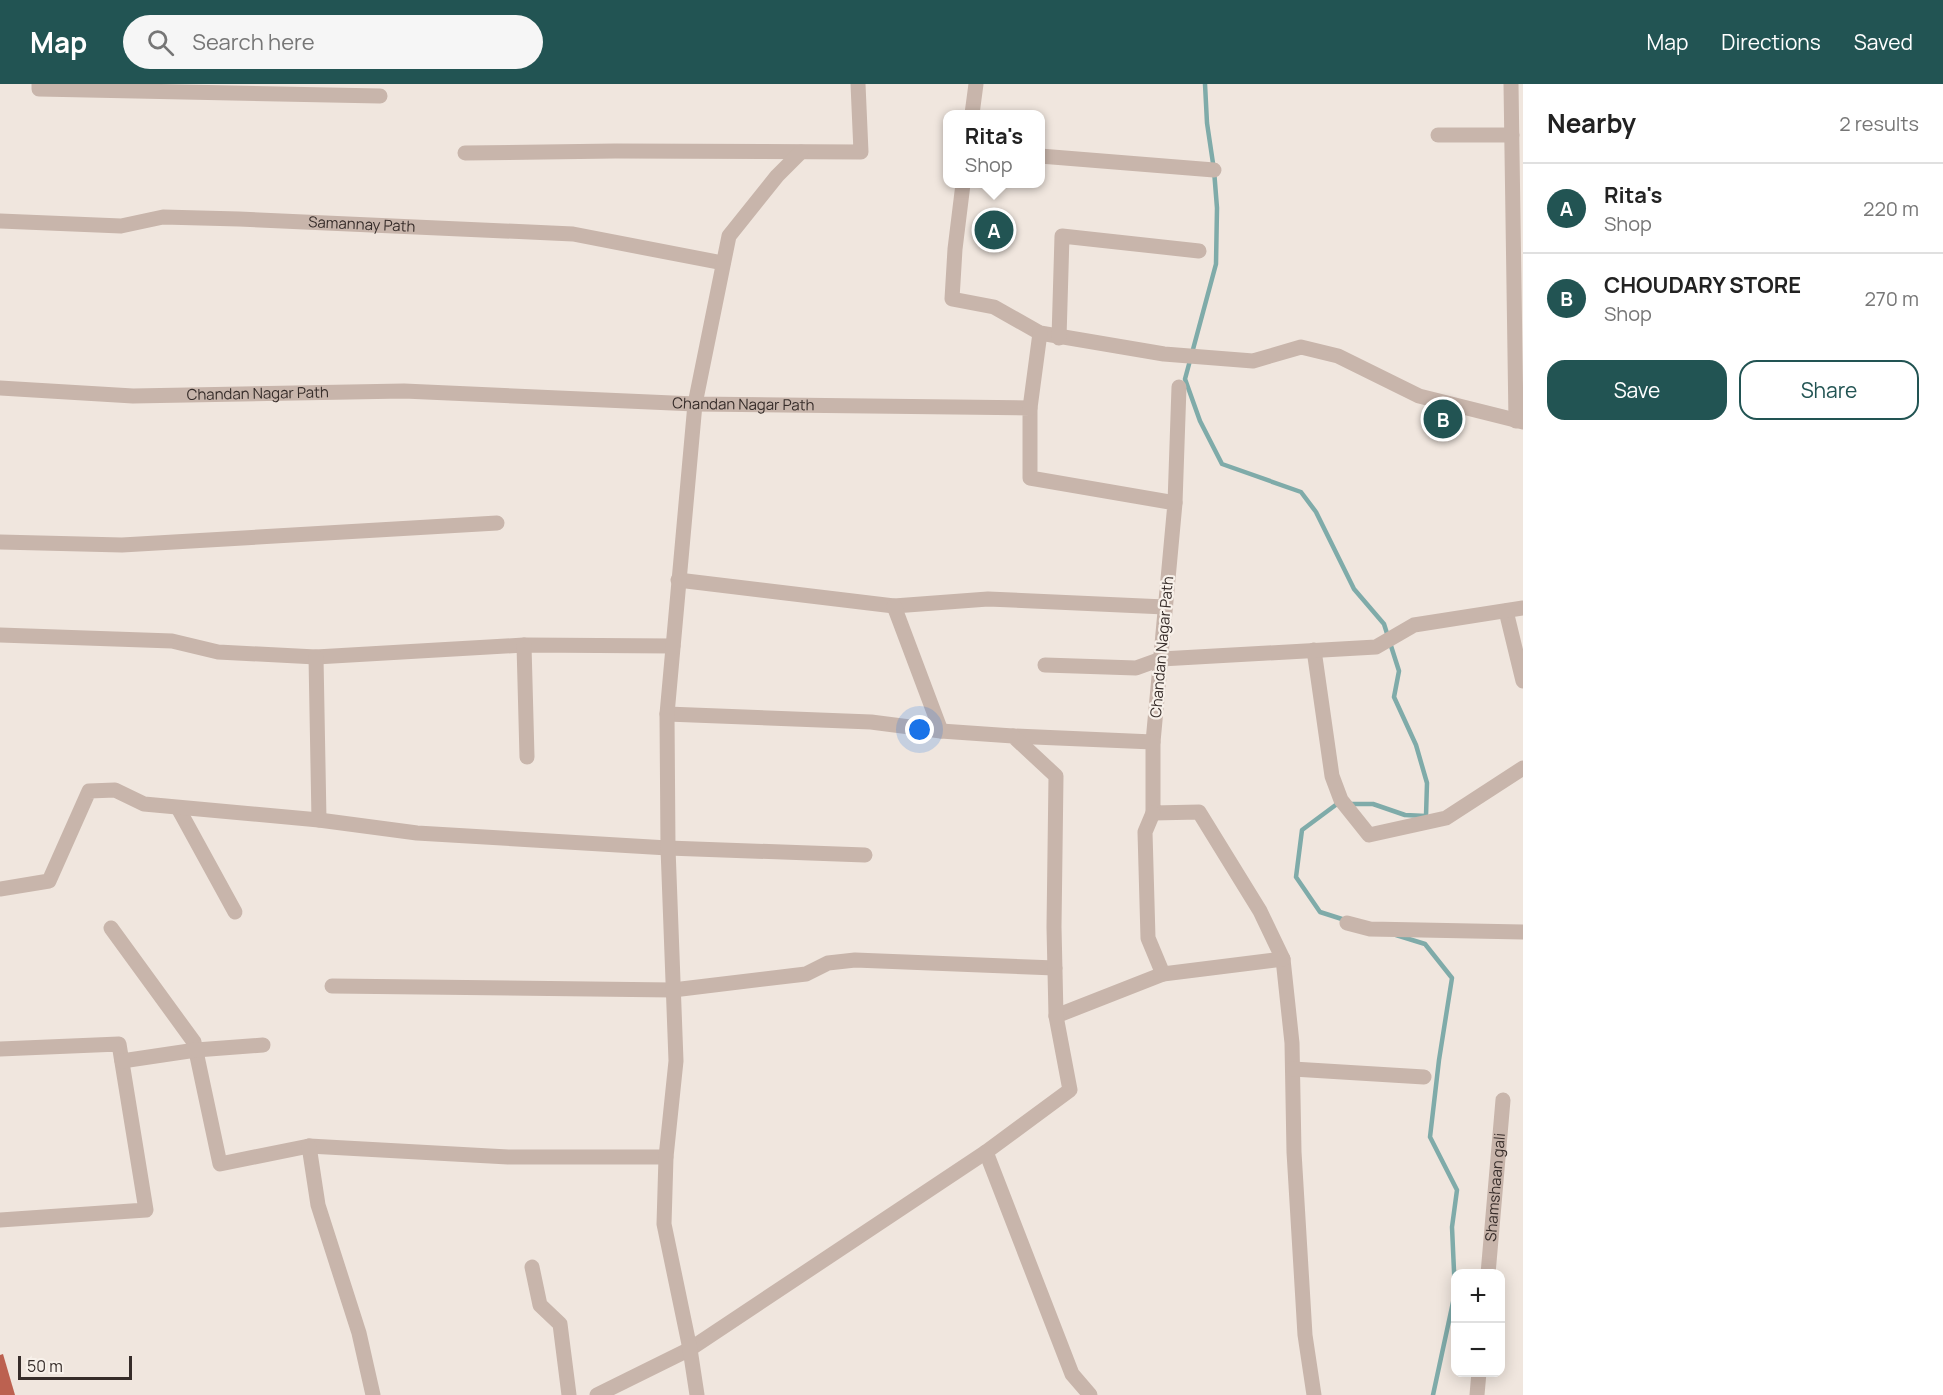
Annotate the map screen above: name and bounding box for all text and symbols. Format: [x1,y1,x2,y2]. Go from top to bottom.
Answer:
search box [123,15,543,69]
text: Map [30,23,87,61]
icon: search [144,26,177,59]
text: Search here [192,27,315,57]
text: Map [1647,28,1688,56]
text: Directions [1721,28,1821,56]
text: Saved [1854,28,1913,56]
text: Nearby [1547,105,1636,141]
popup [943,110,1045,188]
text: 2 results [1839,110,1919,137]
text: Rita's [965,121,1023,151]
text: Shop [965,151,1013,178]
text: Rita's [1604,180,1662,210]
text: A [1560,195,1573,222]
text: 220 m [1863,195,1919,222]
pin: A [974,208,1014,252]
text: Shop [1604,210,1652,237]
street label: Samannay Path [308,211,416,237]
text: CHOUDARY STORE [1604,270,1801,300]
text: B [1560,285,1573,312]
text: 270 m [1864,285,1919,312]
text: Shop [1604,300,1652,327]
button: Save [1547,360,1727,420]
button: Share [1739,360,1919,420]
street label: Chandan Nagar Path [186,381,329,405]
street label: Chandan Nagar Path [672,392,815,415]
pin: B [1424,396,1462,442]
street label: Chandan Nagar Path [1145,575,1178,719]
your location [905,715,934,744]
street label: Shamshaan gali [1480,1132,1510,1242]
map controls [1451,1269,1505,1377]
button: + [1451,1269,1505,1323]
button: − [1451,1323,1505,1377]
scale bar [18,1353,132,1380]
text: 50 m [27,1355,63,1377]

